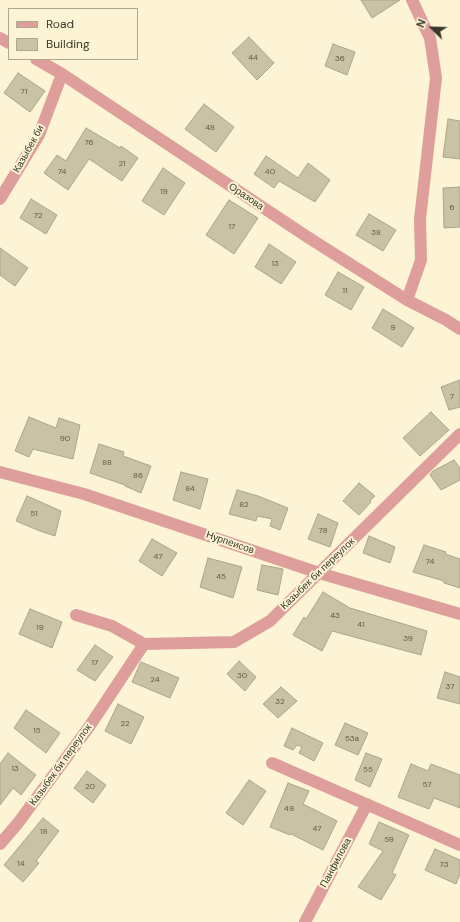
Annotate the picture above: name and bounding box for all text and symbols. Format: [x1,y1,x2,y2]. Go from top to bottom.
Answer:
legend [8,8,138,60]
north arrow [412,8,452,48]
text: Road [46,16,74,32]
text: N [413,17,429,30]
text: Building [46,36,90,52]
house number: 44 [248,53,258,63]
house number: 36 [335,54,345,64]
house number: 71 [21,87,27,97]
street label: Казыбек би [11,123,47,175]
house number: 48 [205,123,215,133]
house number: 76 [84,138,94,148]
house number: 21 [118,159,126,169]
house number: 74 [58,167,66,177]
house number: 40 [265,167,275,177]
street label: Оразова [226,181,266,213]
house number: 19 [160,187,168,197]
house number: 6 [449,203,455,213]
house number: 72 [34,211,42,221]
house number: 17 [229,222,235,232]
house number: 38 [371,228,381,238]
house number: 13 [271,259,279,269]
house number: 11 [343,286,347,296]
house number: 9 [390,323,396,333]
house number: 7 [450,392,454,402]
house number: 90 [60,434,70,444]
house number: 88 [102,458,112,468]
house number: 86 [133,471,143,481]
house number: 84 [185,484,195,494]
house number: 82 [239,500,249,510]
house number: 51 [30,509,38,519]
house number: 78 [319,526,327,536]
street label: Нурпеисов [204,529,256,557]
street label: Казыбек би переулок [279,536,357,612]
house number: 47 [153,552,163,562]
house number: 74 [426,557,434,567]
house number: 45 [216,572,226,582]
house number: 43 [330,611,340,621]
house number: 41 [357,620,365,630]
house number: 19 [36,623,44,633]
house number: 39 [403,634,413,644]
house number: 17 [92,658,98,668]
house number: 30 [237,671,247,681]
house number: 24 [150,675,160,685]
house number: 37 [446,682,454,692]
house number: 32 [275,697,285,707]
house number: 22 [120,719,130,729]
street label: Казыбек би переулок [27,722,95,808]
house number: 15 [33,726,41,736]
house number: 53а [345,734,359,744]
house number: 13 [11,764,19,774]
house number: 55 [363,765,373,775]
house number: 57 [422,780,432,790]
house number: 20 [85,782,95,792]
house number: 49 [284,804,294,814]
house number: 47 [312,824,322,834]
house number: 18 [40,827,48,837]
house number: 59 [384,835,394,845]
street label: Панфилова [318,836,354,890]
house number: 14 [17,859,25,869]
house number: 73 [440,860,448,870]

